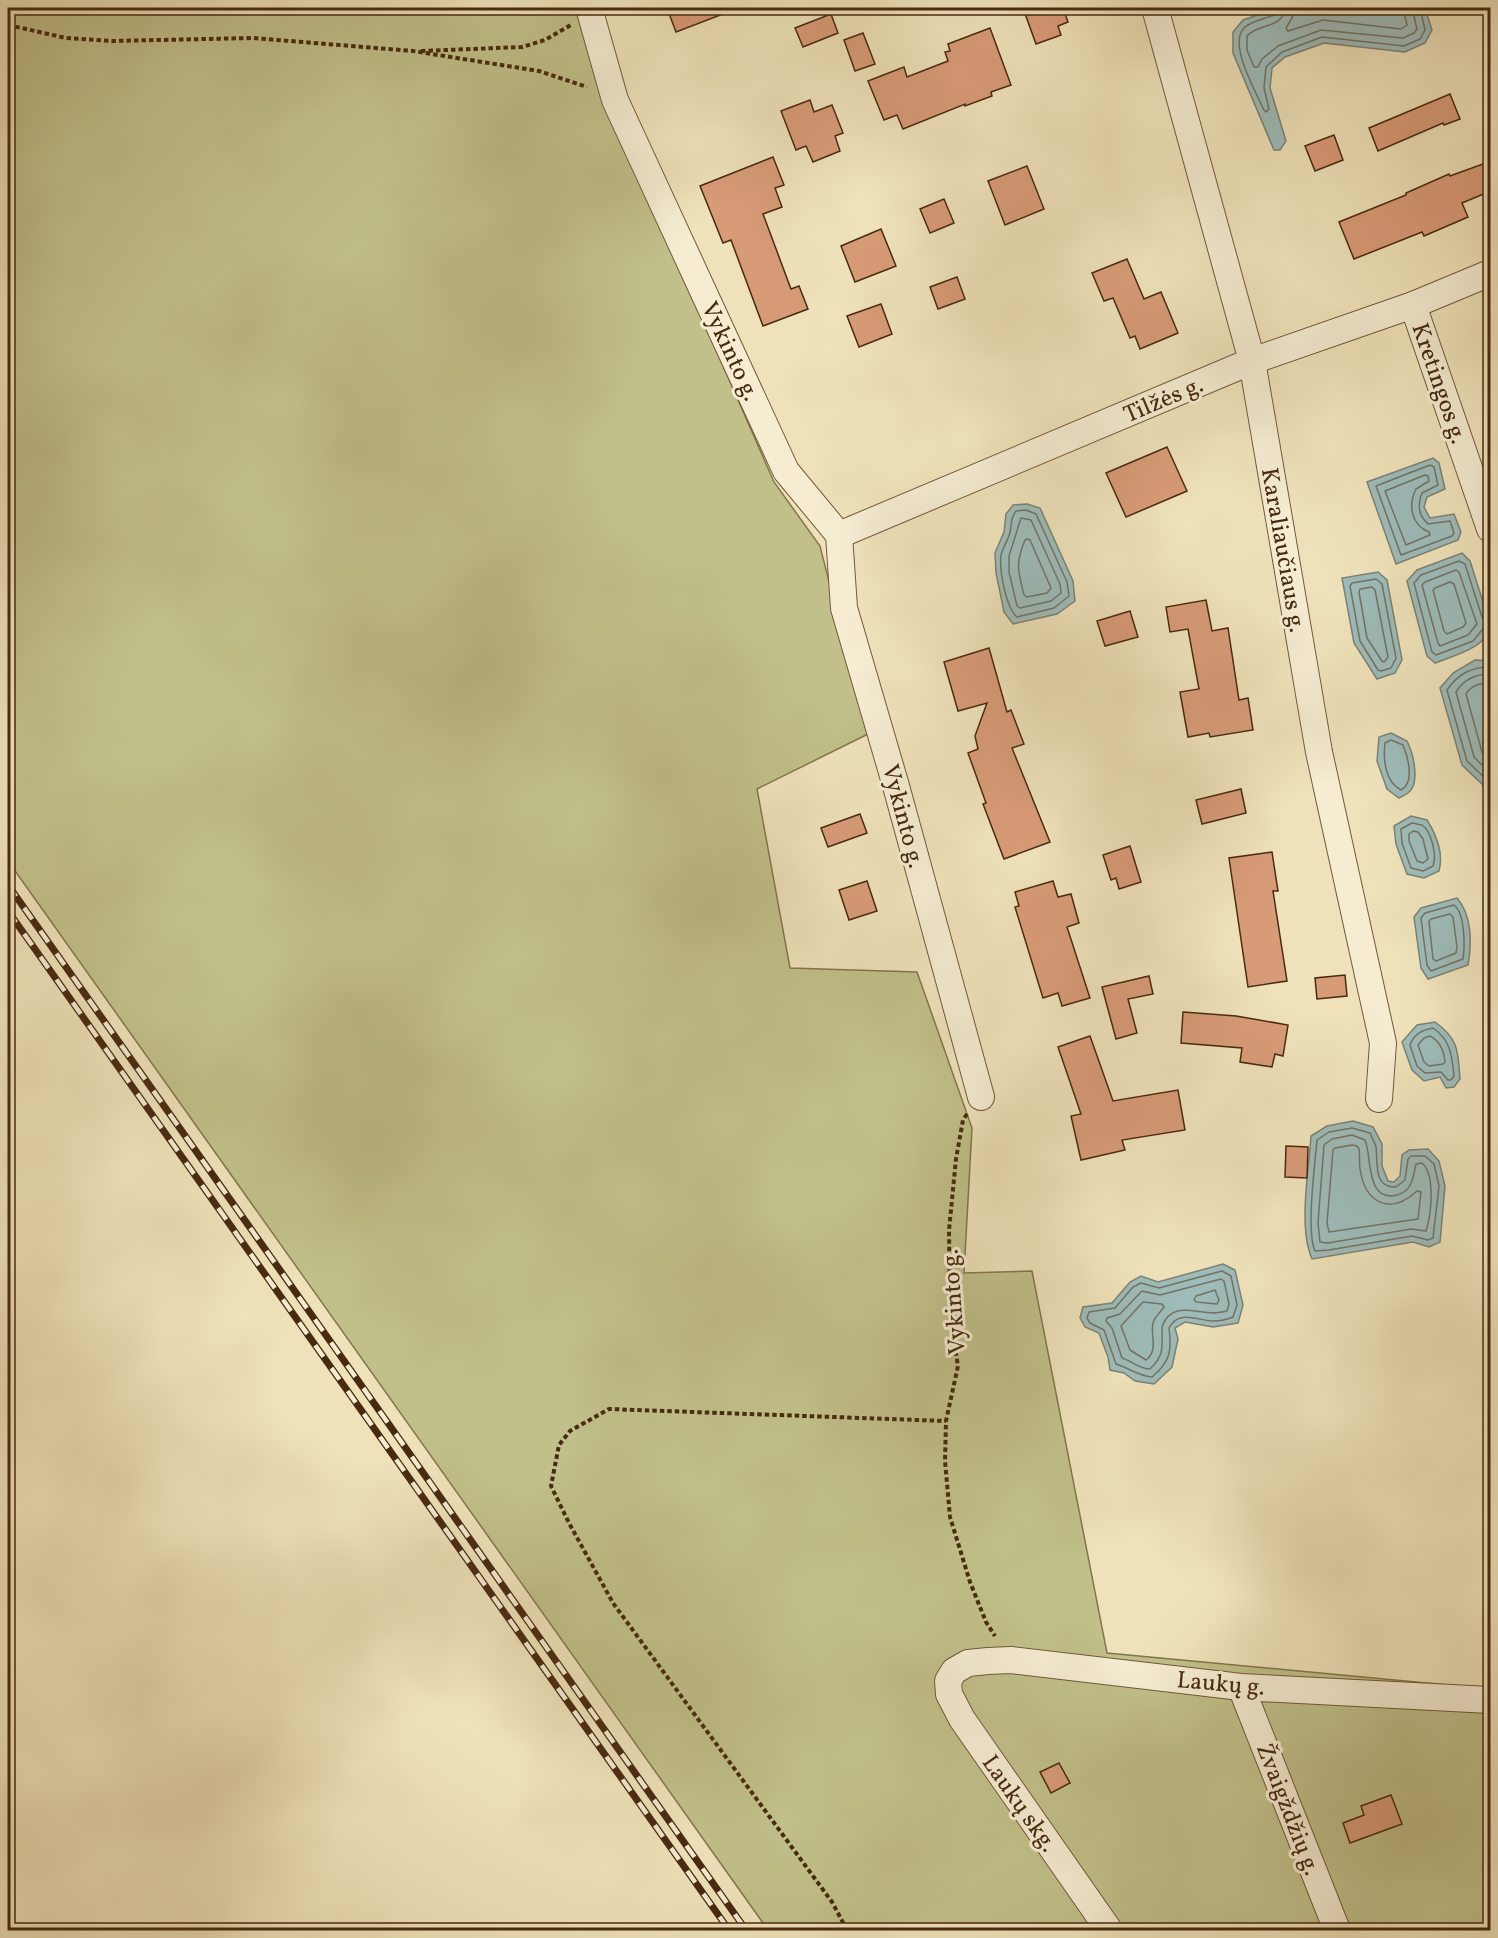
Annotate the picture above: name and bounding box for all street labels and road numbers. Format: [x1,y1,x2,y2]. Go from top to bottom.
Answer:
street label: Vykinto g. [691,297,767,407]
street label: Kretingos g. [1402,319,1475,449]
street label: Tilžės g. [1119,369,1209,433]
street label: Karaliaučiaus g. [1251,465,1313,635]
street label: Vykinto g. [872,761,932,872]
street label: Vykinto g. [934,1248,976,1356]
street label: Laukų g. [1175,1664,1266,1706]
street label: Žvaigždžių g. [1246,1739,1328,1881]
street label: Laukų skg. [972,1749,1064,1860]

